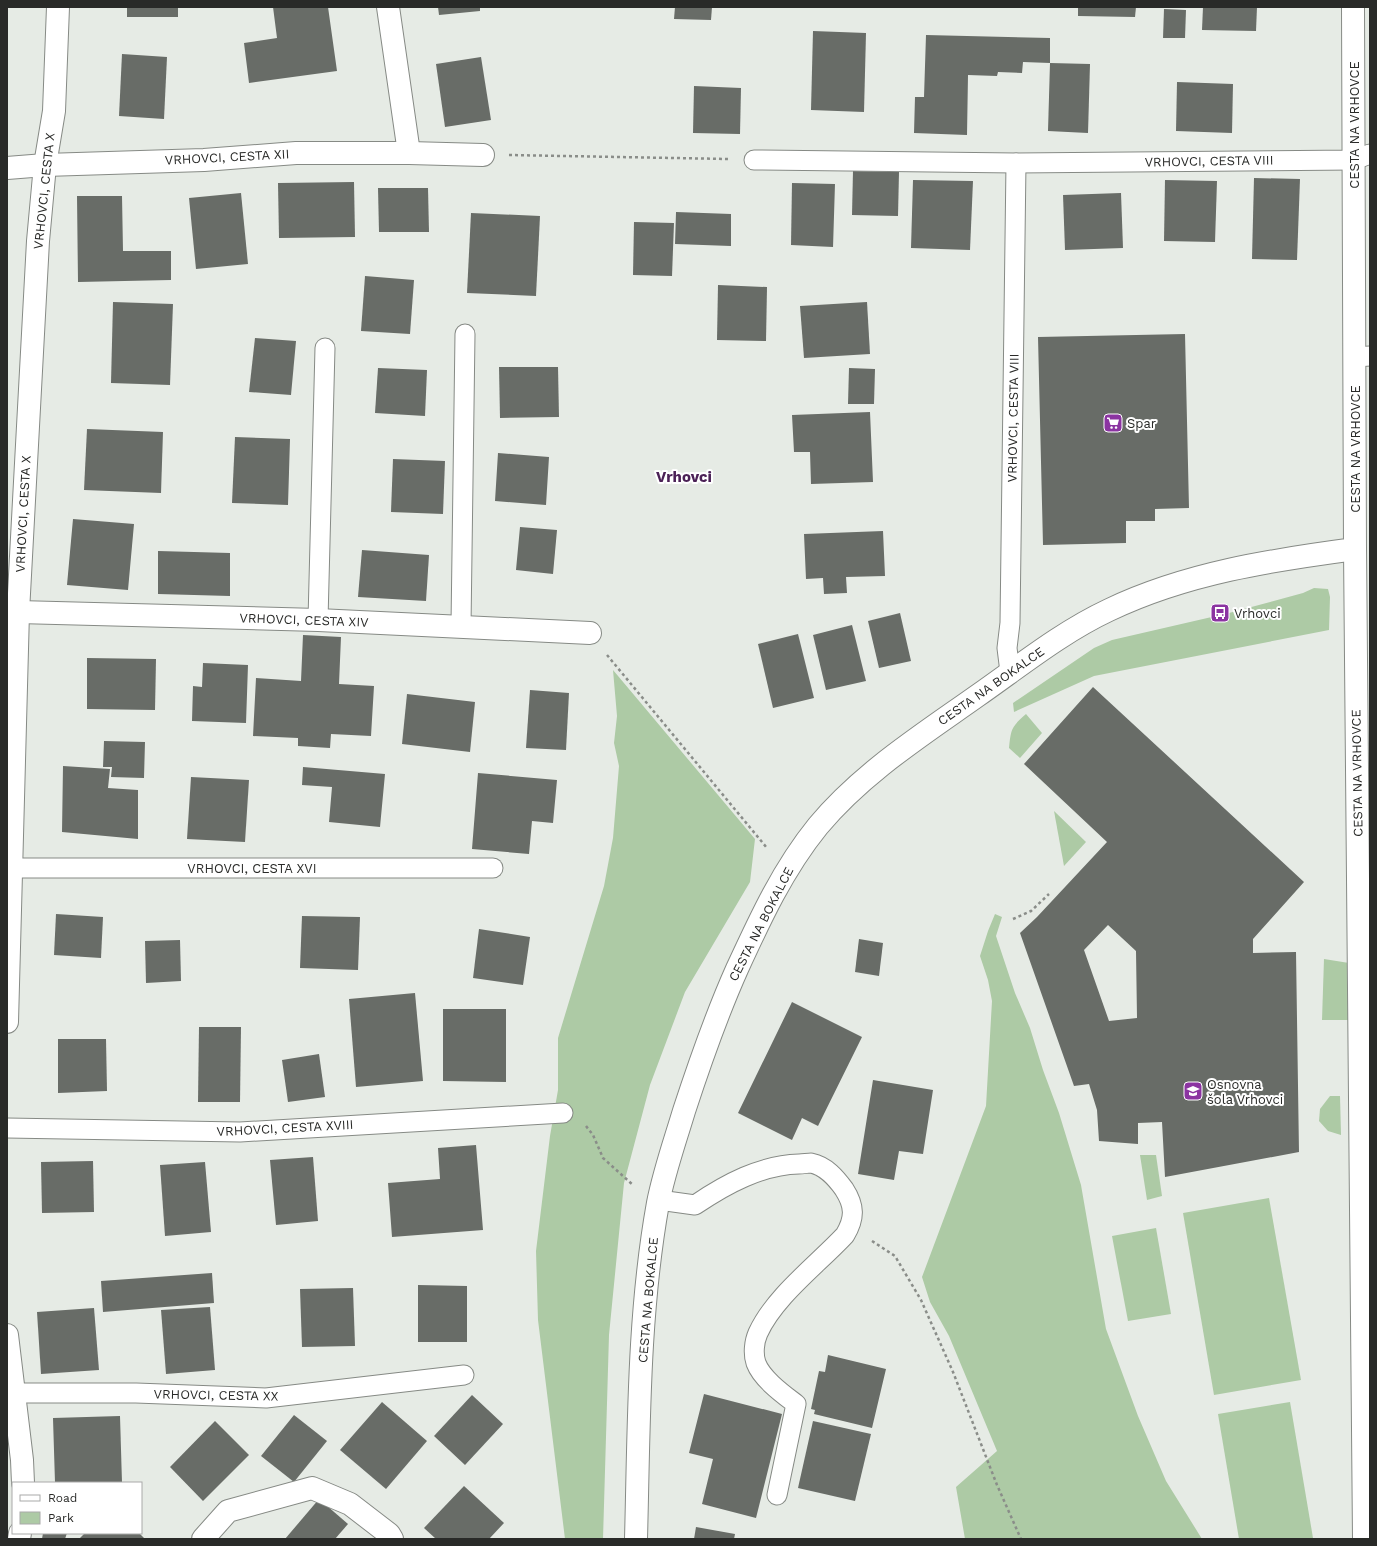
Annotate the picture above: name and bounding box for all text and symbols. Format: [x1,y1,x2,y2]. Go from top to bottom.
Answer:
street label: CESTA NA VRHOVCE [1347,61,1362,189]
street label: VRHOVCI, CESTA X [30,132,58,250]
street label: VRHOVCI, CESTA XII [164,146,290,168]
street label: VRHOVCI, CESTA VIII [1144,152,1274,170]
street label: VRHOVCI, CESTA VIII [1004,353,1022,483]
street label: CESTA NA VRHOVCE [1348,385,1363,513]
supermarket icon: Spar [1102,412,1124,434]
place label: Spar [1127,416,1156,431]
street label: VRHOVCI, CESTA X [12,455,34,573]
district label: Vrhovci [656,468,712,486]
bus stop icon: Vrhovci [1209,602,1231,624]
place label: Vrhovci [1234,606,1281,621]
street label: VRHOVCI, CESTA XIV [239,610,369,630]
street label: CESTA NA BOKALCE [935,644,1047,728]
street label: CESTA NA VRHOVCE [1348,709,1366,837]
street label: VRHOVCI, CESTA XVI [187,861,317,876]
street label: CESTA NA BOKALCE [726,864,796,984]
place label: Osnovna šola Vrhovci [1207,1077,1283,1107]
school or university icon: Osnovna šola Vrhovci [1182,1080,1204,1102]
street label: VRHOVCI, CESTA XVIII [216,1117,354,1139]
street label: CESTA NA BOKALCE [635,1236,661,1364]
street label: VRHOVCI, CESTA XX [153,1386,279,1404]
legend [12,1482,142,1534]
text: Road [48,1491,77,1505]
text: Park [48,1511,74,1525]

